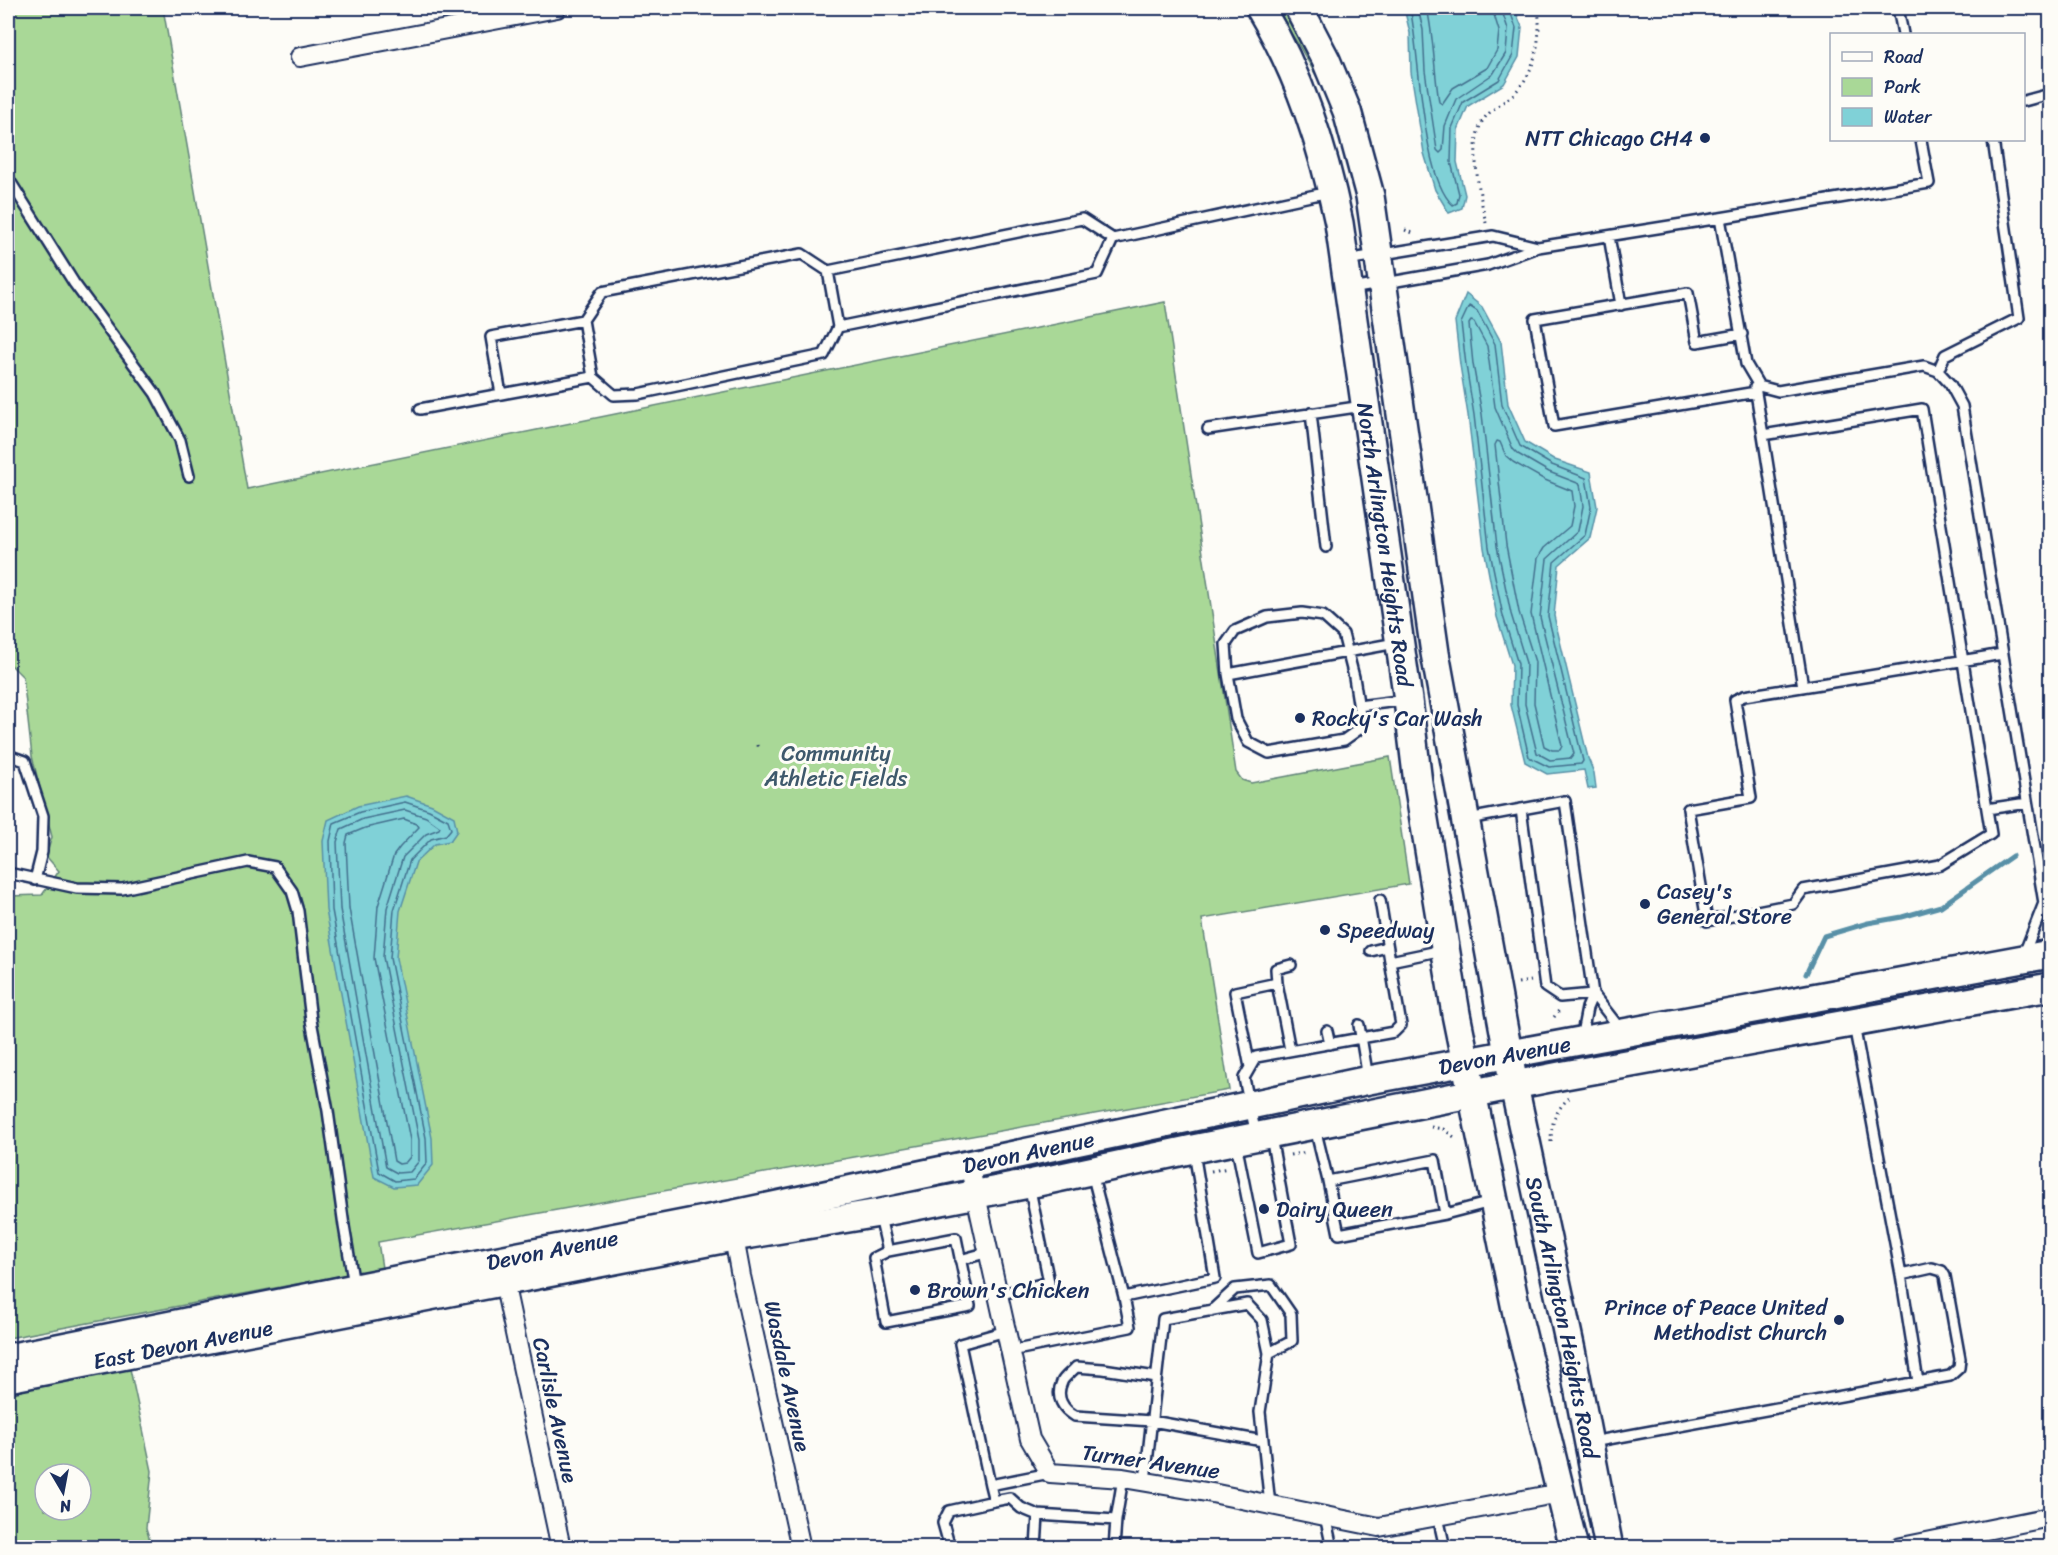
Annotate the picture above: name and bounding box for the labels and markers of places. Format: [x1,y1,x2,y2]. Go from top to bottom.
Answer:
place label: NTT Chicago CH4 [1525,119,1693,158]
marker: NTT Chicago CH4 [1698,131,1712,145]
place label: Rocky's Car Wash [1312,699,1483,738]
marker: Rocky's Car Wash [1293,711,1307,725]
place label: Casey's General Store [1657,872,1792,936]
marker: Casey's General Store [1638,897,1652,911]
place label: Speedway [1337,911,1435,950]
marker: Speedway [1318,923,1332,937]
place label: Dairy Queen [1276,1190,1393,1229]
marker: Dairy Queen [1257,1202,1271,1216]
place label: Brown's Chicken [927,1271,1090,1310]
marker: Brown's Chicken [908,1283,922,1297]
place label: Prince of Peace United Methodist Church [1604,1288,1828,1352]
marker: Prince of Peace United Methodist Church [1832,1313,1846,1327]

